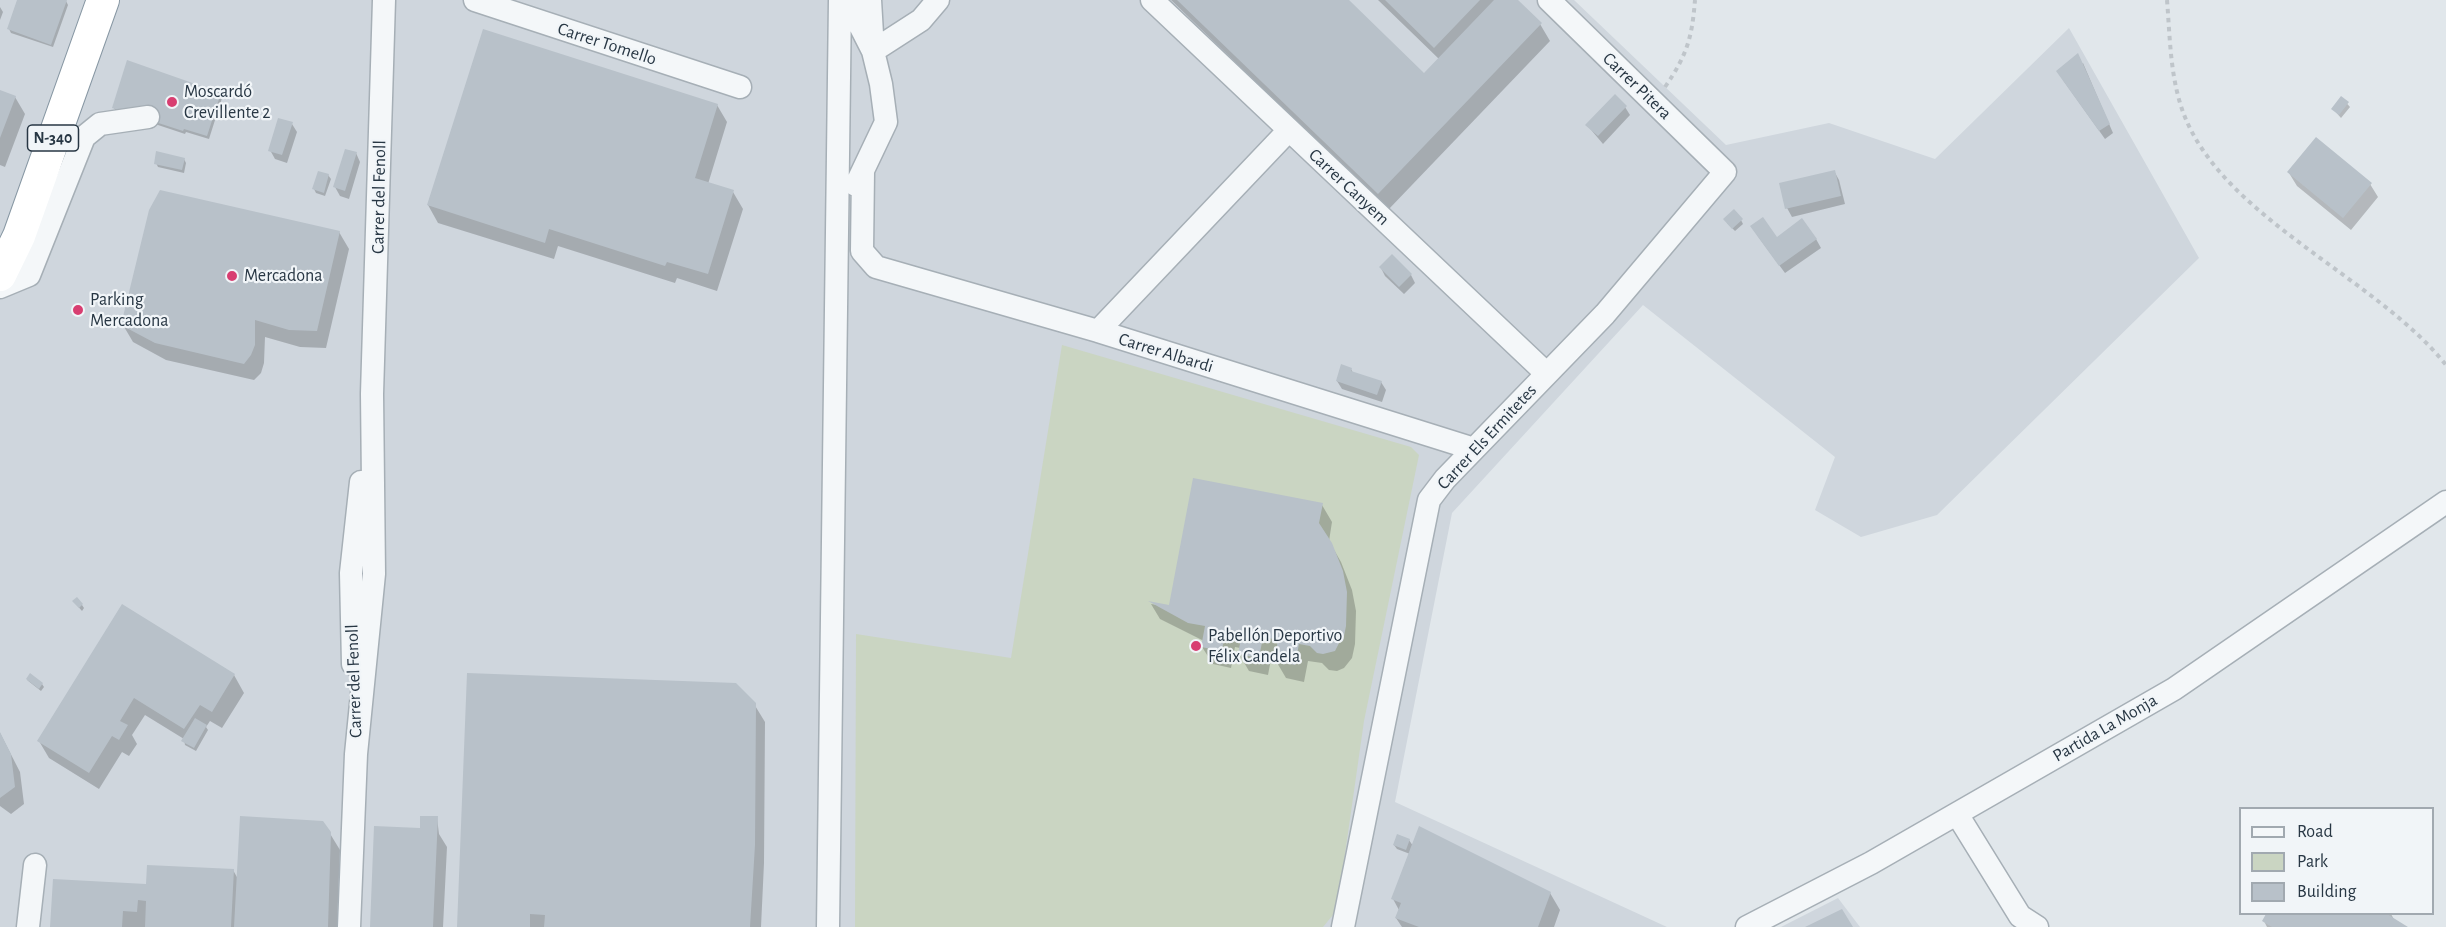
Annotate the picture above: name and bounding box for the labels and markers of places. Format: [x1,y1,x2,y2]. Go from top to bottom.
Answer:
place label: Moscardó Crevillente 2 [184,81,270,124]
marker: Moscardó Crevillente 2 [165,95,179,109]
place label: Mercadona [244,265,323,287]
marker: Mercadona [225,269,239,283]
place label: Parking Mercadona [90,289,169,332]
marker: Parking Mercadona [71,303,85,317]
place label: Pabellón Deportivo Félix Candela [1208,625,1342,668]
marker: Pabellón Deportivo Félix Candela [1189,639,1203,653]

